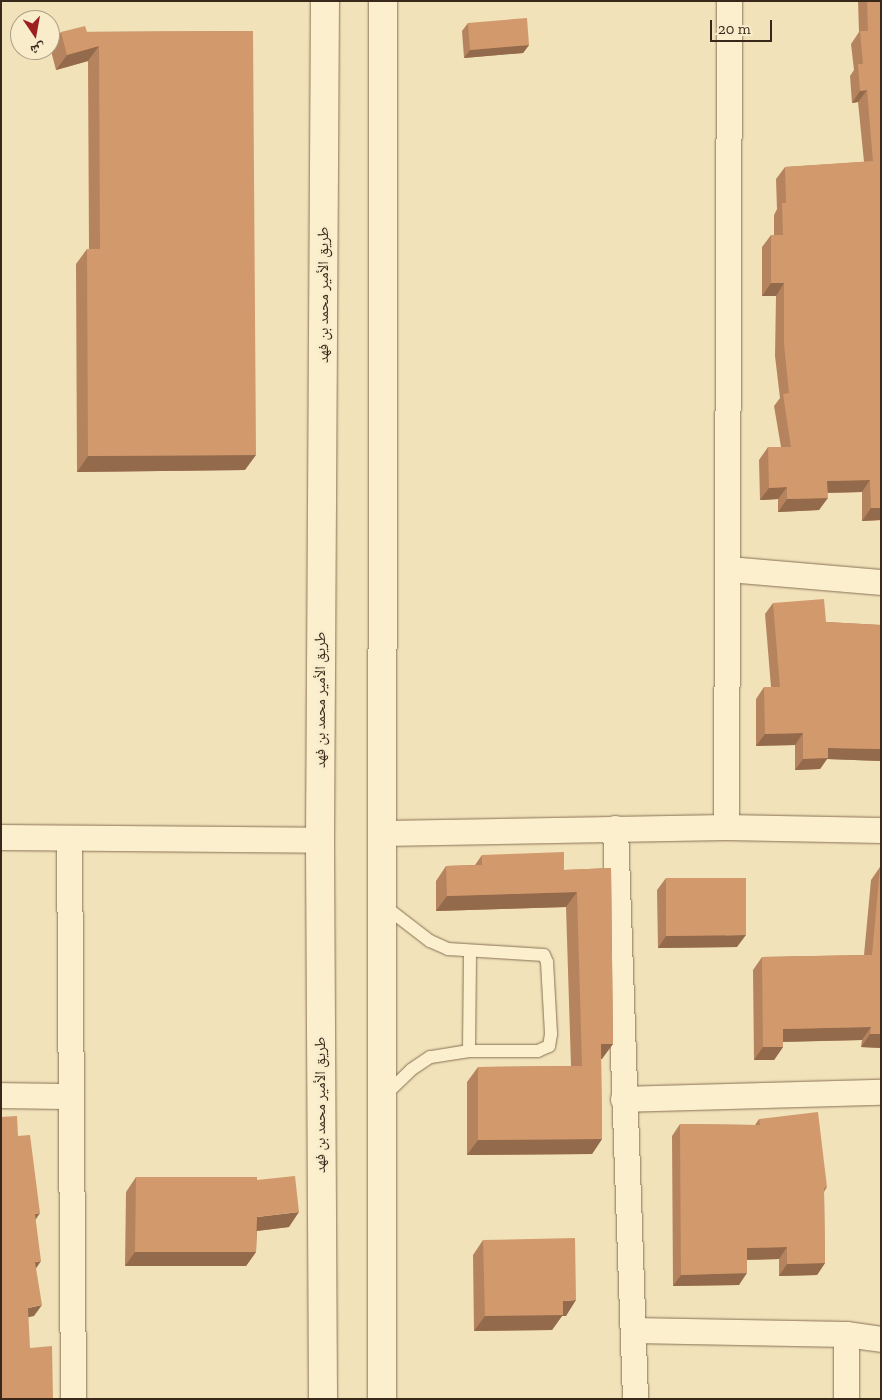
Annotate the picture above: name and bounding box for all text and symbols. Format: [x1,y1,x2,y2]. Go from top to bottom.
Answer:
north arrow [10,10,60,60]
scale bar [712,10,774,42]
text: 20 m [718,20,751,38]
text: ش [29,39,47,59]
street label: طريق الأمير محمد بن فهد [315,227,333,363]
street label: طريق الأمير محمد بن فهد [312,632,330,768]
street label: طريق الأمير محمد بن فهد [312,1037,330,1173]

